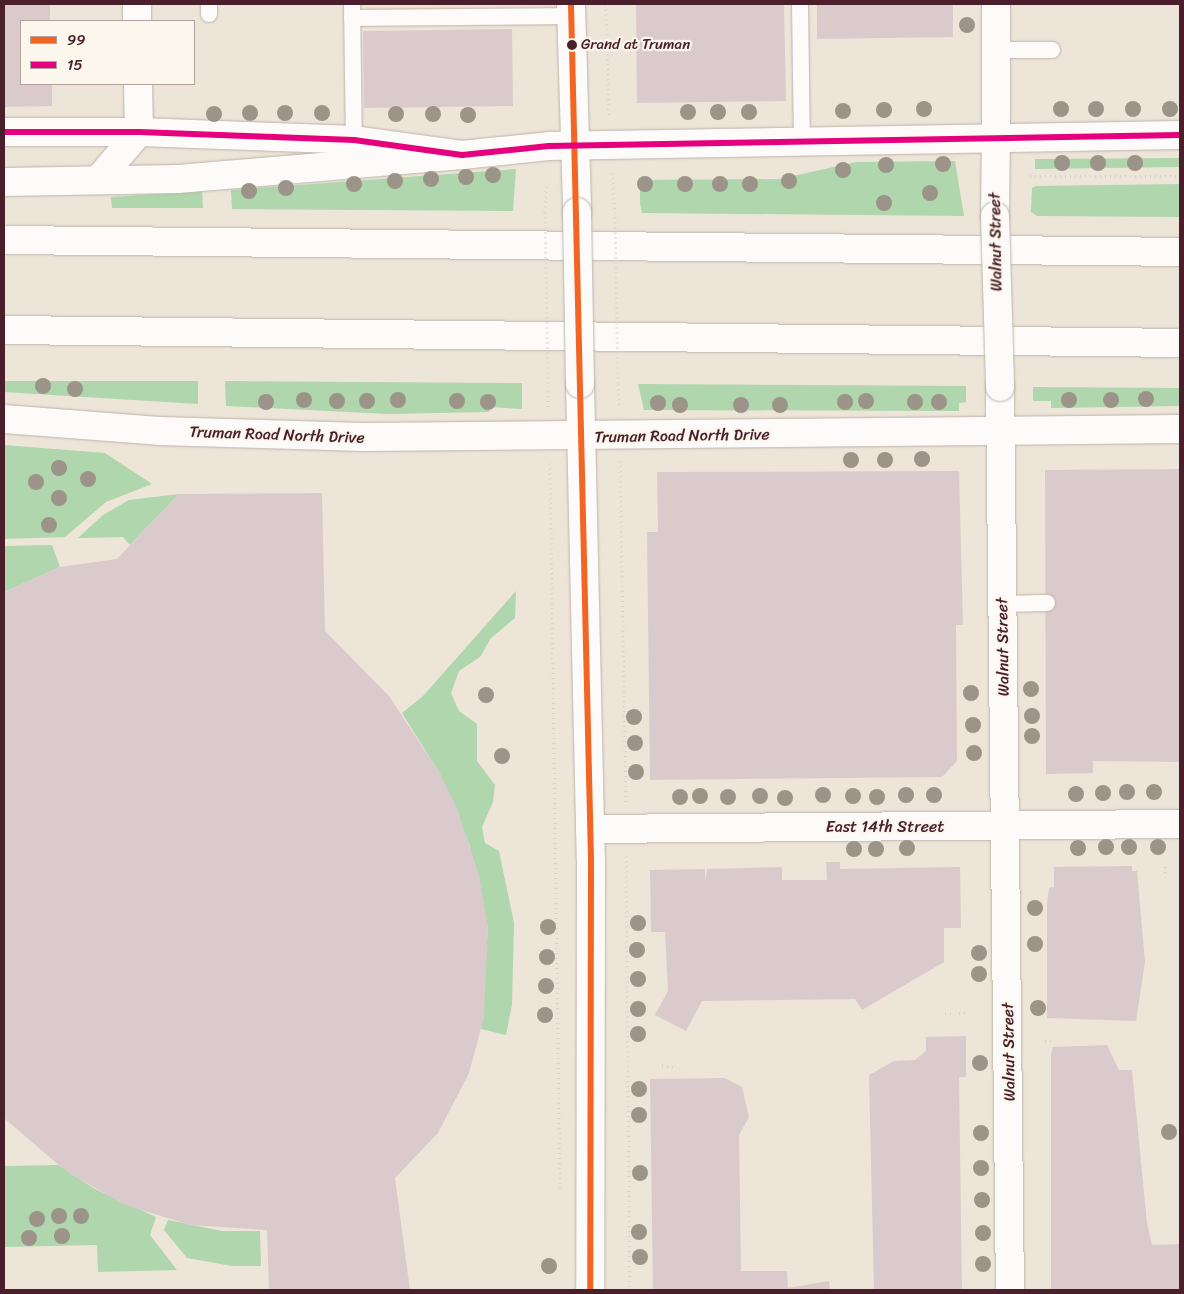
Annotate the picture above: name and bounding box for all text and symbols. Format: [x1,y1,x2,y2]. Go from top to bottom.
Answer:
legend [20,20,195,85]
text: 99 [67,27,85,53]
place label: Grand at Truman [581,36,690,54]
marker: Grand at Truman [567,40,577,50]
text: 15 [67,52,83,78]
street label: Walnut Street [986,192,1006,292]
street label: Truman Road North Drive [189,422,365,448]
street label: Truman Road North Drive [594,425,770,447]
street label: Walnut Street [993,597,1013,697]
street label: East 14th Street [826,817,944,837]
street label: Walnut Street [999,1002,1019,1102]

